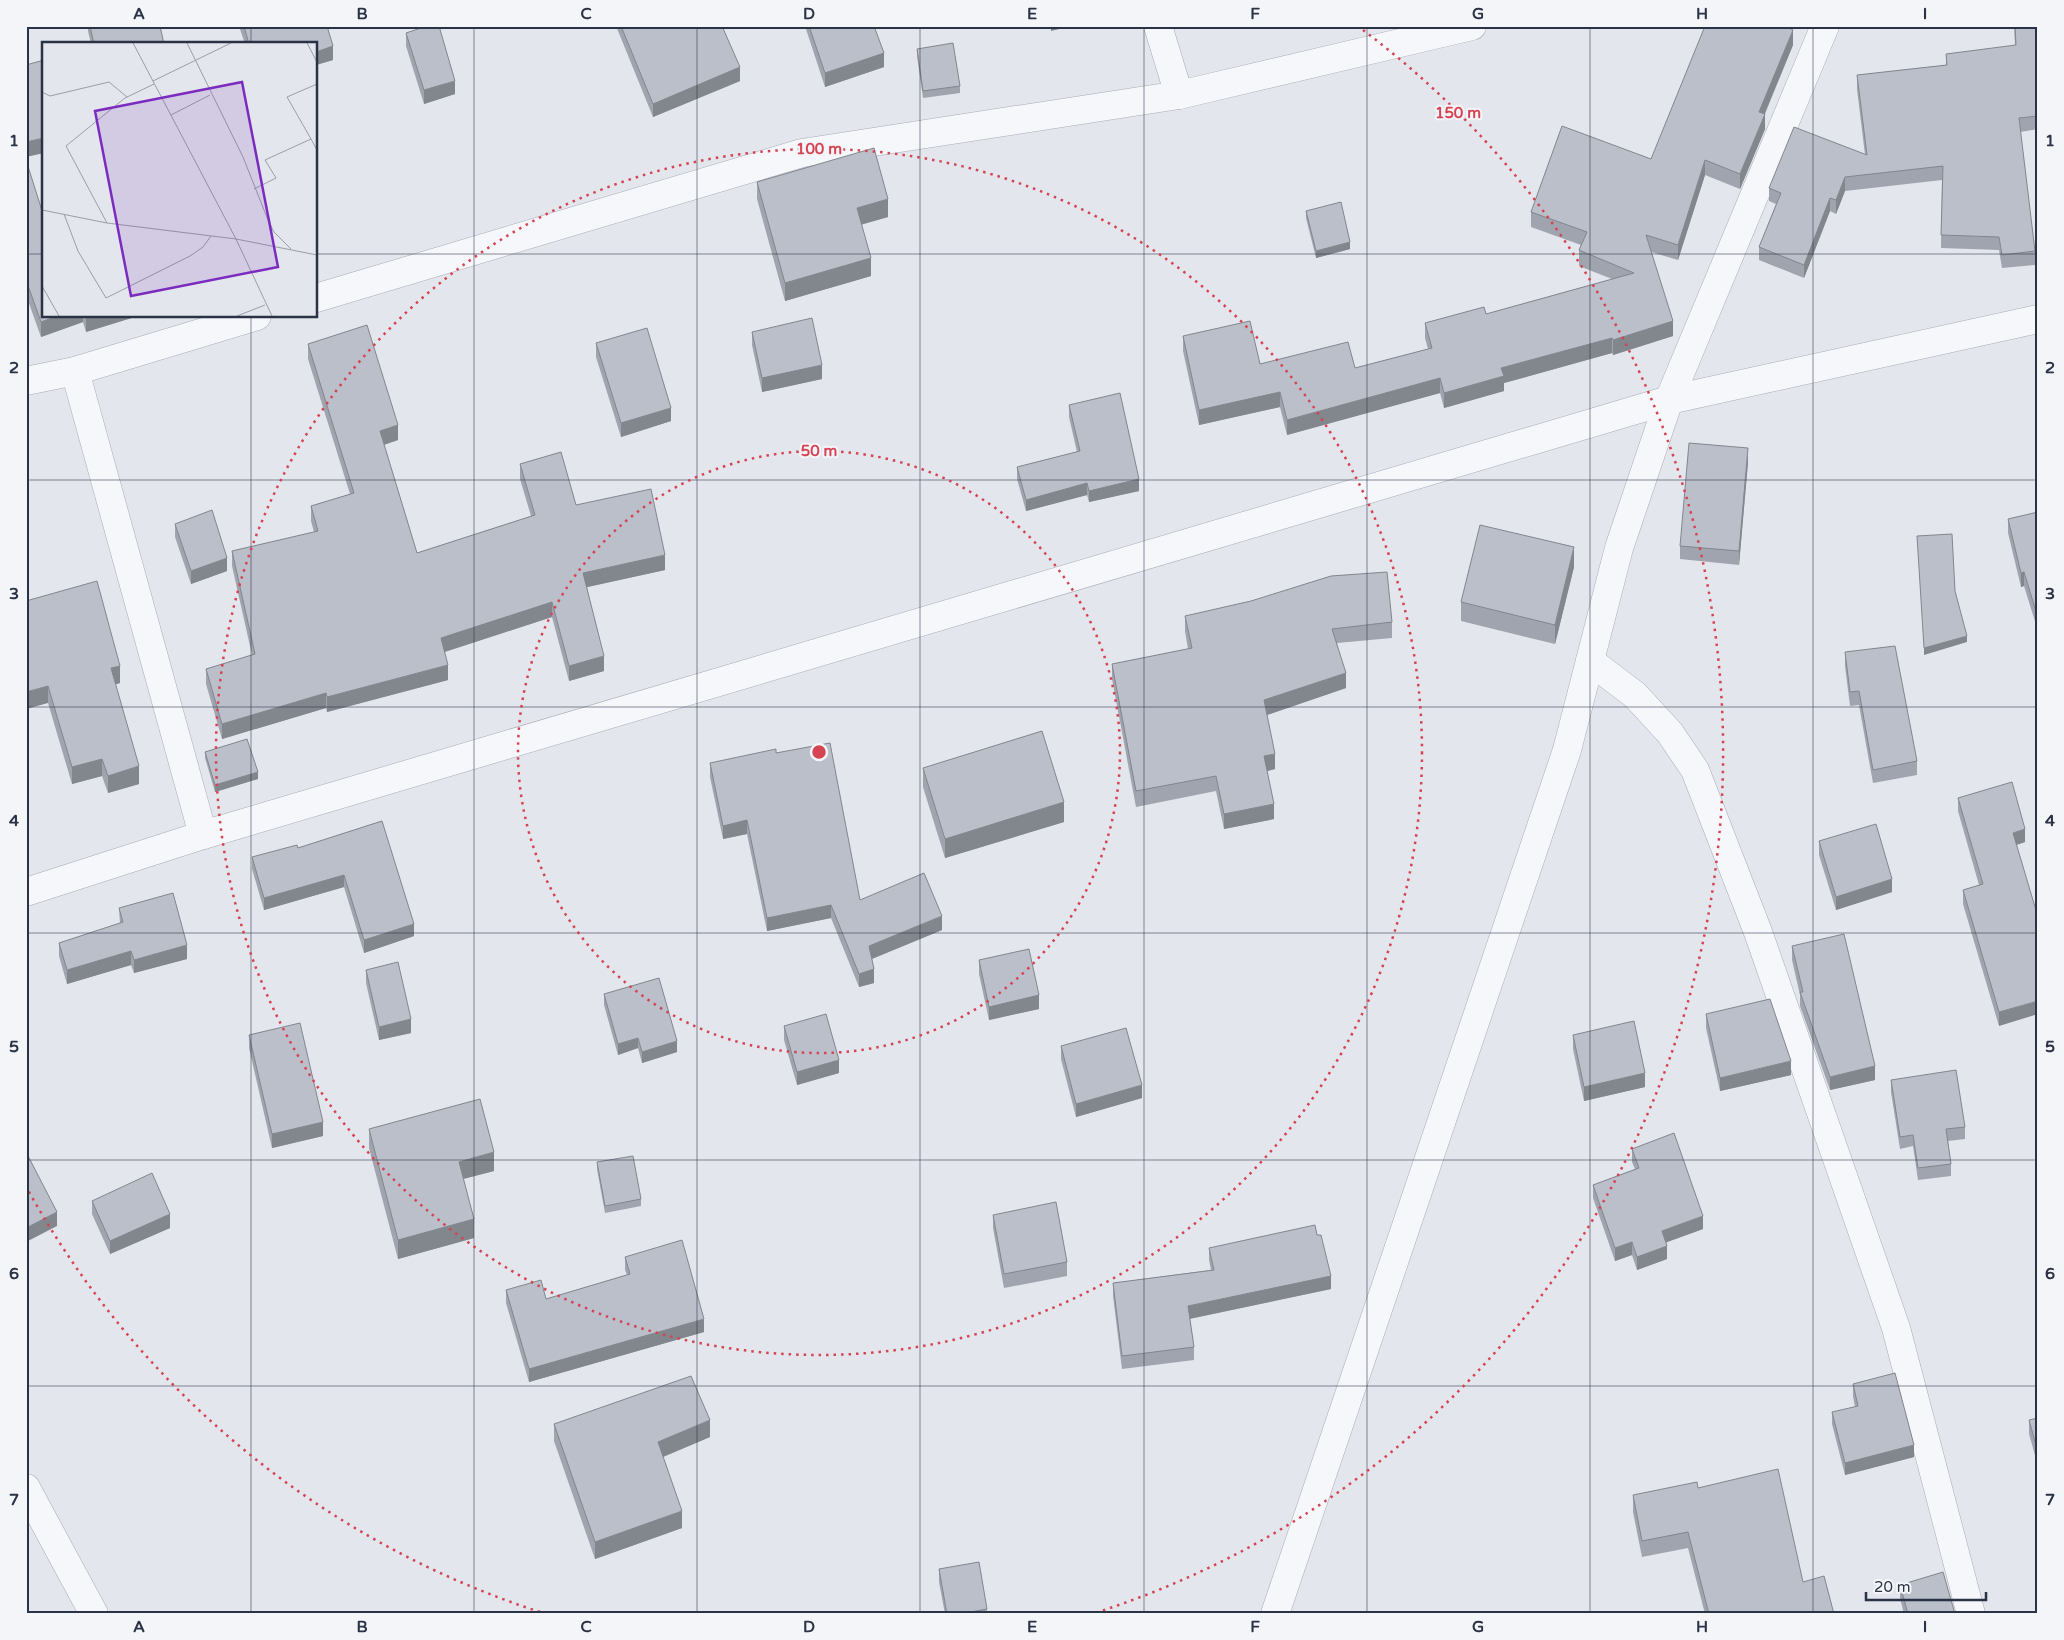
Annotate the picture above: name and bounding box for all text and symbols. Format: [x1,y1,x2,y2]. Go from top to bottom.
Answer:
text: A [133,4,145,24]
text: B [356,4,368,24]
text: C [580,4,592,24]
text: D [803,4,815,24]
text: E [1027,4,1037,24]
text: F [1250,4,1260,24]
text: G [1472,4,1484,24]
text: H [1696,4,1708,24]
text: I [1923,4,1927,24]
inset map [42,42,318,318]
text: 150 m [1435,104,1481,122]
text: 1 [9,131,19,151]
text: 1 [2045,131,2055,151]
text: 100 m [796,140,842,158]
text: 2 [9,358,19,378]
text: 2 [2045,358,2055,378]
text: 50 m [801,442,837,460]
text: 3 [9,584,19,604]
text: 3 [2045,584,2055,604]
centre of rings [810,743,828,761]
text: 4 [9,811,19,831]
text: 4 [2045,811,2055,831]
text: 5 [9,1037,19,1057]
text: 5 [2045,1037,2055,1057]
text: 6 [9,1264,19,1284]
text: 6 [2045,1264,2055,1284]
text: 7 [9,1490,19,1510]
text: 7 [2045,1490,2055,1510]
scale bar [1866,1570,1986,1602]
text: 20 m [1874,1578,1911,1596]
text: A [133,1617,145,1637]
text: B [356,1617,368,1637]
text: C [580,1617,592,1637]
text: D [803,1617,815,1637]
text: E [1027,1617,1037,1637]
text: F [1250,1617,1260,1637]
text: G [1472,1617,1484,1637]
text: H [1696,1617,1708,1637]
text: I [1923,1617,1927,1637]

